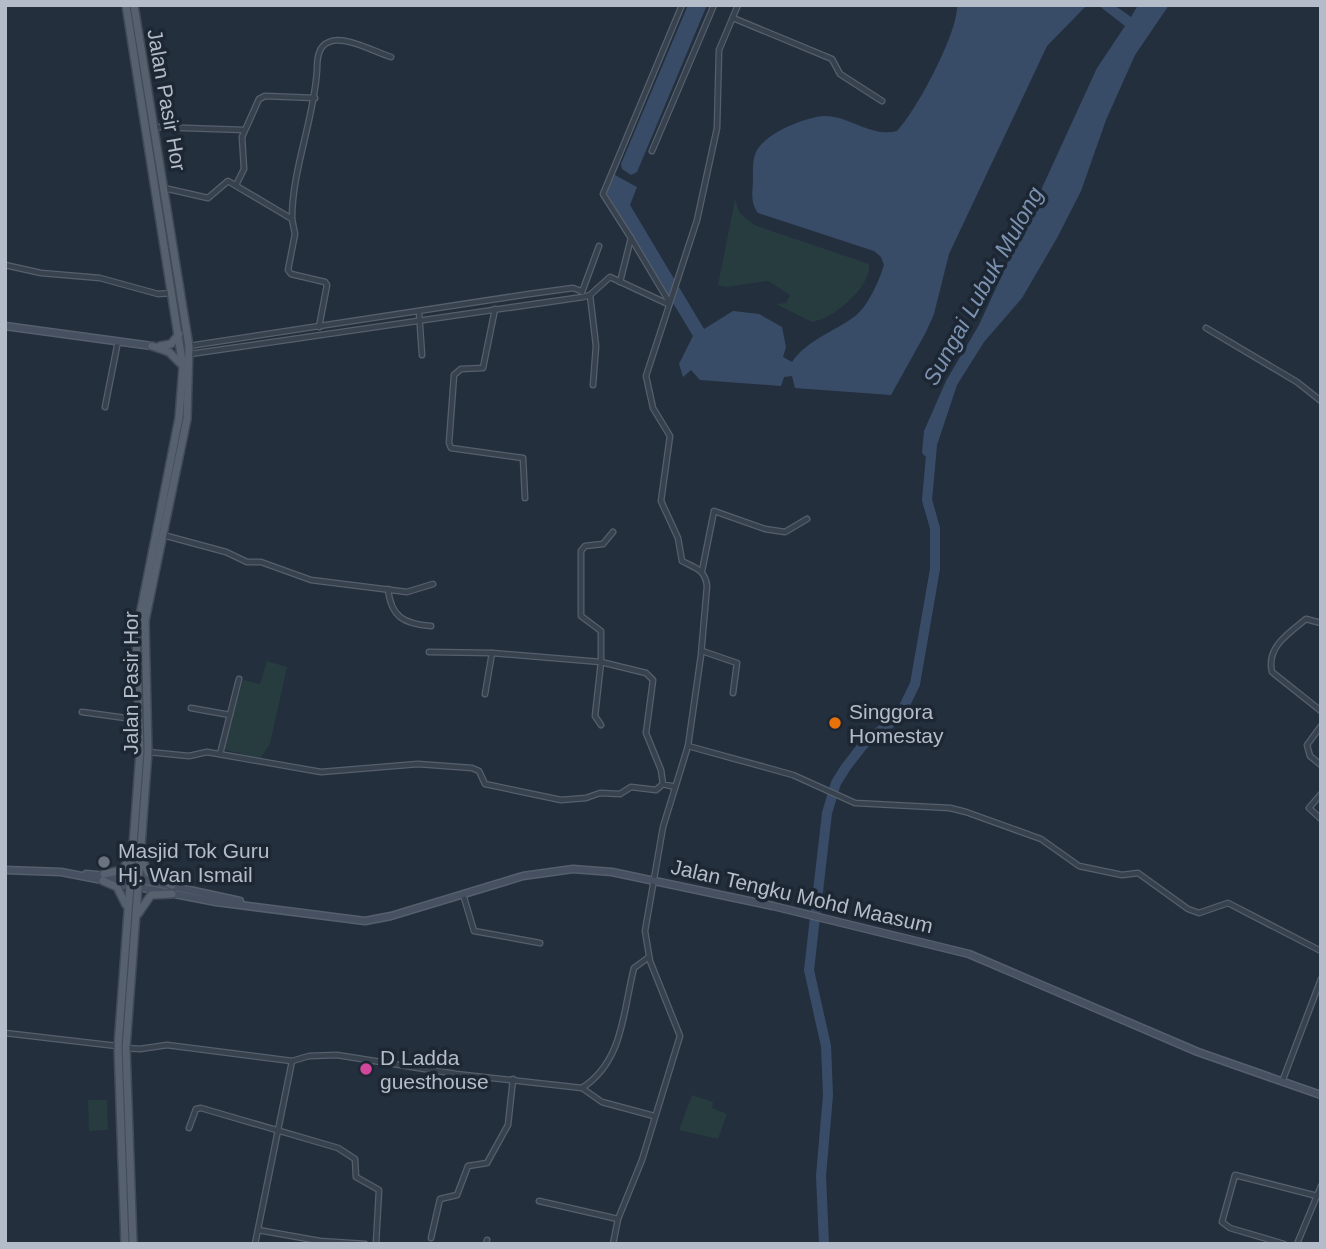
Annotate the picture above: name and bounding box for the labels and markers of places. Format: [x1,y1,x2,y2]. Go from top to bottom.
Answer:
place label: Singgora Homestay [849,700,944,747]
marker: Singgora Homestay [827,715,843,731]
place label: Masjid Tok Guru Hj. Wan Ismail [118,839,269,886]
marker: Masjid Tok Guru Hj. Wan Ismail [96,854,112,870]
place label: D Ladda guesthouse [380,1046,489,1093]
marker: D Ladda guesthouse [358,1061,374,1077]

